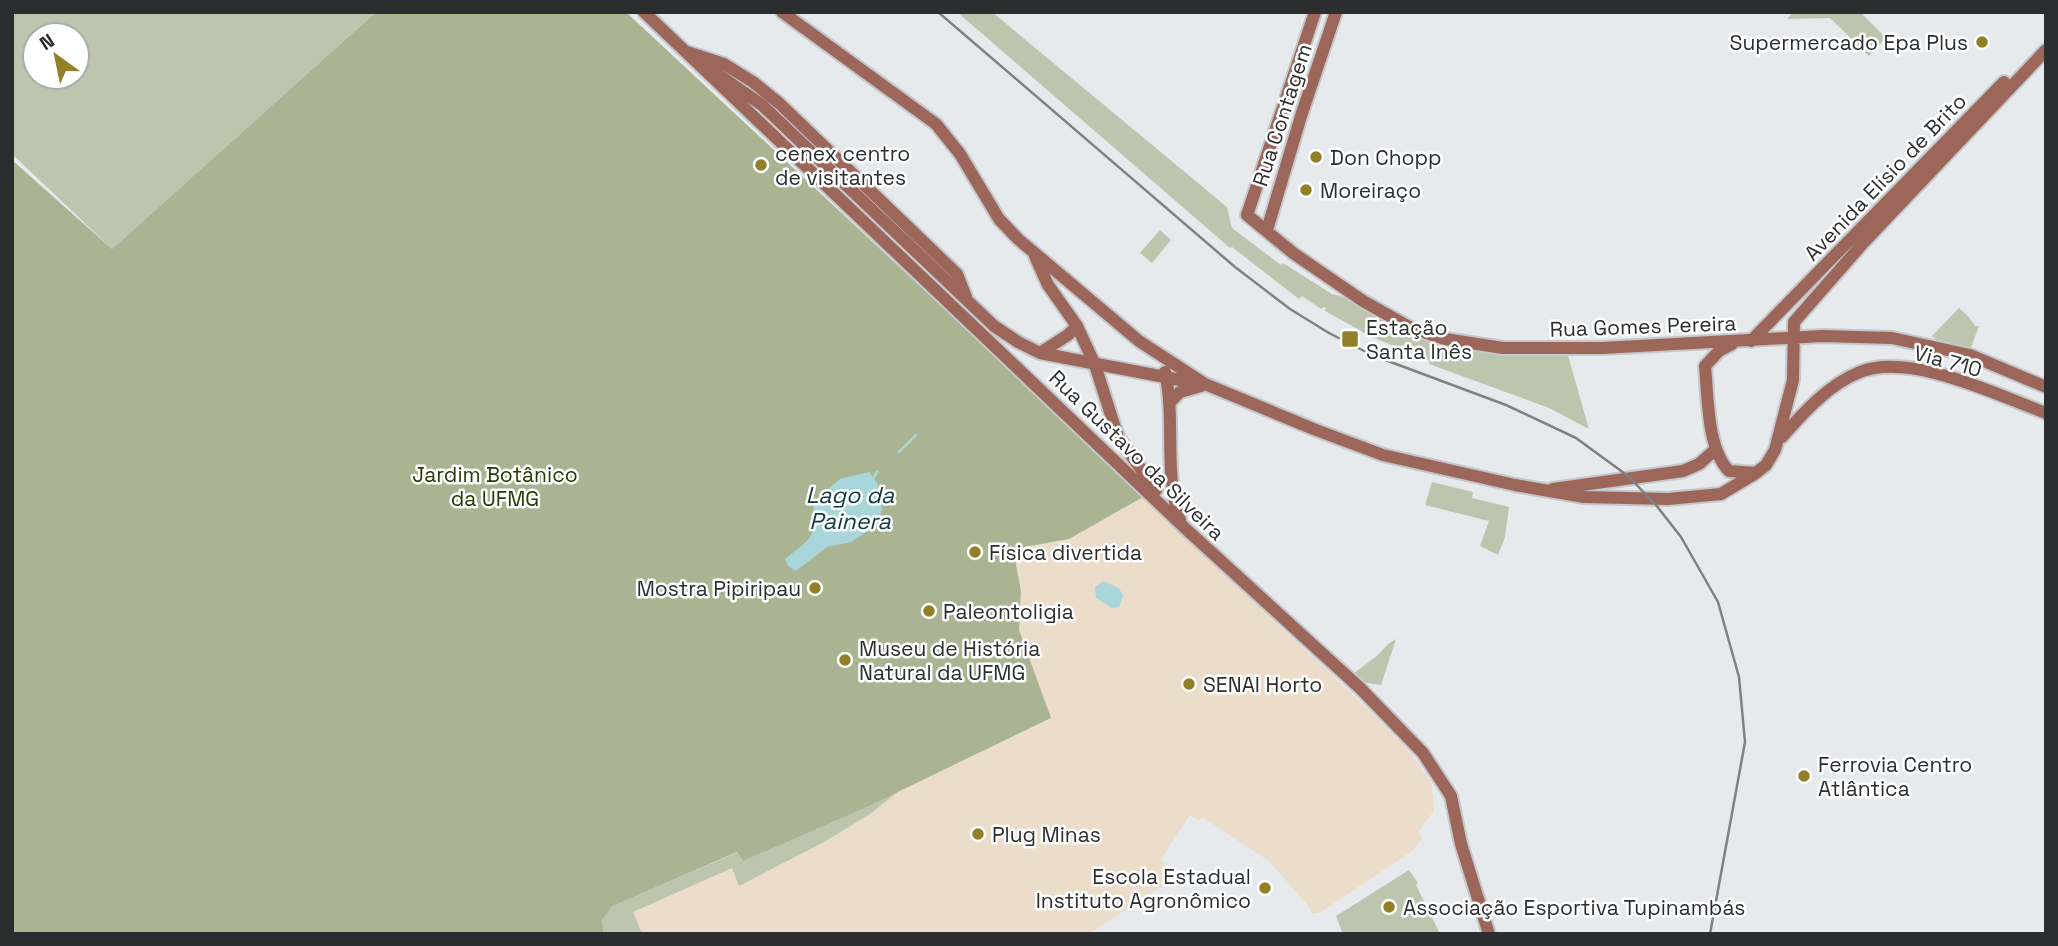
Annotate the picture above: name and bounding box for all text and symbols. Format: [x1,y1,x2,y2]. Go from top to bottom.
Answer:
north arrow [21,21,91,91]
text: N [35,28,59,56]
place label: Supermercado Epa Plus [1730,29,1968,56]
marker: Supermercado Epa Plus [1974,34,1990,50]
street label: Rua Contagem [1246,40,1318,190]
street label: Avenida Elísio de Brito [1798,88,1972,266]
place label: cenex centro de visitantes [775,140,910,191]
place label: Don Chopp [1330,144,1442,171]
marker: Don Chopp [1308,149,1324,165]
marker: cenex centro de visitantes [753,157,769,173]
place label: Moreiraço [1320,177,1421,204]
marker: Moreiraço [1298,182,1314,198]
street label: Rua Gomes Pereira [1549,309,1737,343]
place label: Estação Santa Inês [1366,314,1472,365]
marker: Estação Santa Inês [1340,329,1360,349]
street label: Via 710 [1911,339,1985,383]
street label: Rua Gustavo da Silveira [1044,364,1230,546]
park label: Jardim Botânico da UFMG [412,461,578,512]
water label: Lago da Painera [806,480,895,536]
place label: Física divertida [989,539,1142,566]
marker: Física divertida [967,544,983,560]
place label: Mostra Pipiripau [637,575,801,602]
marker: Mostra Pipiripau [807,580,823,596]
place label: Paleontoligia [943,598,1074,625]
marker: Paleontoligia [921,603,937,619]
place label: Museu de História Natural da UFMG [859,635,1040,686]
marker: Museu de História Natural da UFMG [837,652,853,668]
place label: SENAI Horto [1203,671,1322,698]
marker: SENAI Horto [1181,676,1197,692]
place label: Ferrovia Centro Atlântica [1818,751,1972,802]
marker: Ferrovia Centro Atlântica [1796,768,1812,784]
place label: Plug Minas [992,821,1101,848]
marker: Plug Minas [970,826,986,842]
place label: Escola Estadual Instituto Agronômico [1036,863,1251,914]
marker: Escola Estadual Instituto Agronômico [1257,880,1273,896]
place label: Associação Esportiva Tupinambás [1403,894,1745,921]
marker: Associação Esportiva Tupinambás [1381,899,1397,915]

